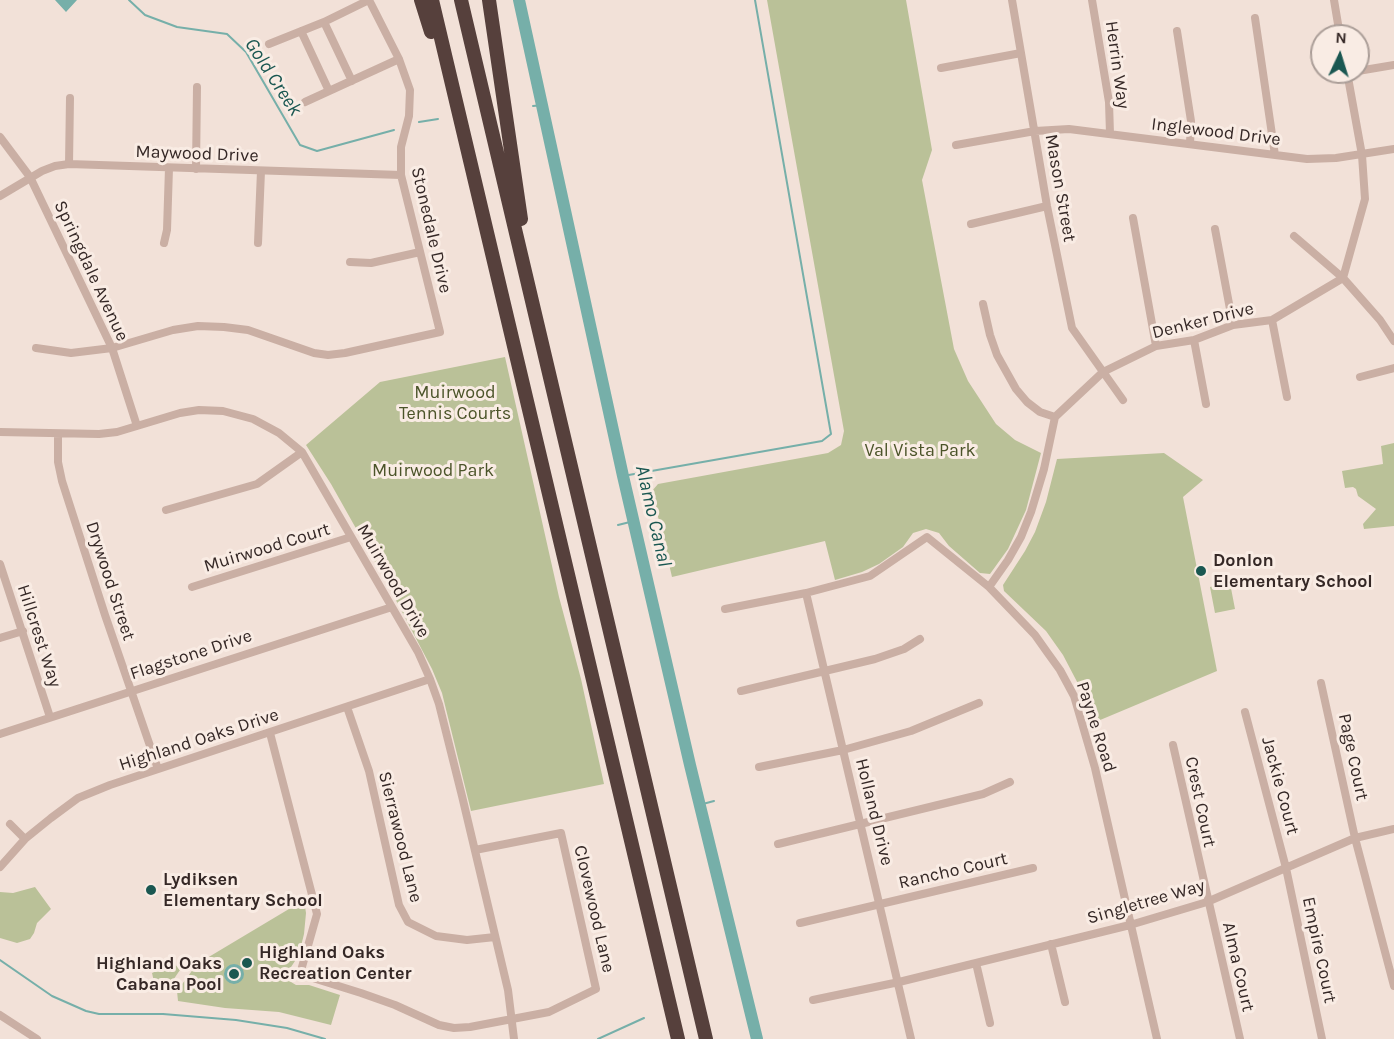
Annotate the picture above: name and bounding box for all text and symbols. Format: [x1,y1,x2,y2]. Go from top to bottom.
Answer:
street label: Herrin Way [1100,20,1134,110]
north arrow [1310,24,1370,84]
text: N [1335,28,1348,47]
water label: Gold Creek [239,34,307,120]
street label: Inglewood Drive [1150,113,1282,151]
street label: Mason Street [1040,132,1080,244]
street label: Maywood Drive [135,141,259,167]
street label: Stonedale Drive [406,165,456,295]
street label: Springdale Avenue [49,197,133,345]
street label: Denker Drive [1150,298,1256,344]
park label: Muirwood Tennis Courts [399,382,511,424]
park label: Val Vista Park [864,440,976,462]
park label: Muirwood Park [372,460,494,482]
water label: Alamo Canal [630,463,676,569]
street label: Drywood Street [81,519,139,643]
street label: Muirwood Court [201,519,333,577]
street label: Muirwood Drive [352,520,434,642]
place label: Donlon Elementary School [1213,550,1373,592]
marker: Donlon Elementary School [1194,564,1208,578]
street label: Hillcrest Way [12,582,66,690]
street label: Flagstone Drive [127,625,255,685]
street label: Payne Road [1071,679,1121,775]
street label: Highland Oaks Drive [116,704,282,776]
street label: Page Court [1333,711,1373,803]
street label: Jackie Court [1257,735,1303,837]
street label: Crest Court [1180,755,1220,849]
street label: Holland Drive [850,756,898,868]
street label: Sierrawood Lane [373,769,427,905]
street label: Clovewood Lane [569,843,619,975]
street label: Rancho Court [896,848,1010,894]
place label: Lydiksen Elementary School [163,869,323,912]
street label: Singletree Way [1085,875,1207,929]
marker: Lydiksen Elementary School [144,883,158,897]
street label: Empire Court [1297,895,1341,1005]
street label: Alma Court [1217,920,1259,1014]
place label: Highland Oaks Recreation Center [259,942,412,984]
place label: Highland Oaks Cabana Pool [96,953,222,996]
marker: Highland Oaks Recreation Center [240,956,254,970]
marker: Highland Oaks Cabana Pool [227,967,241,981]

